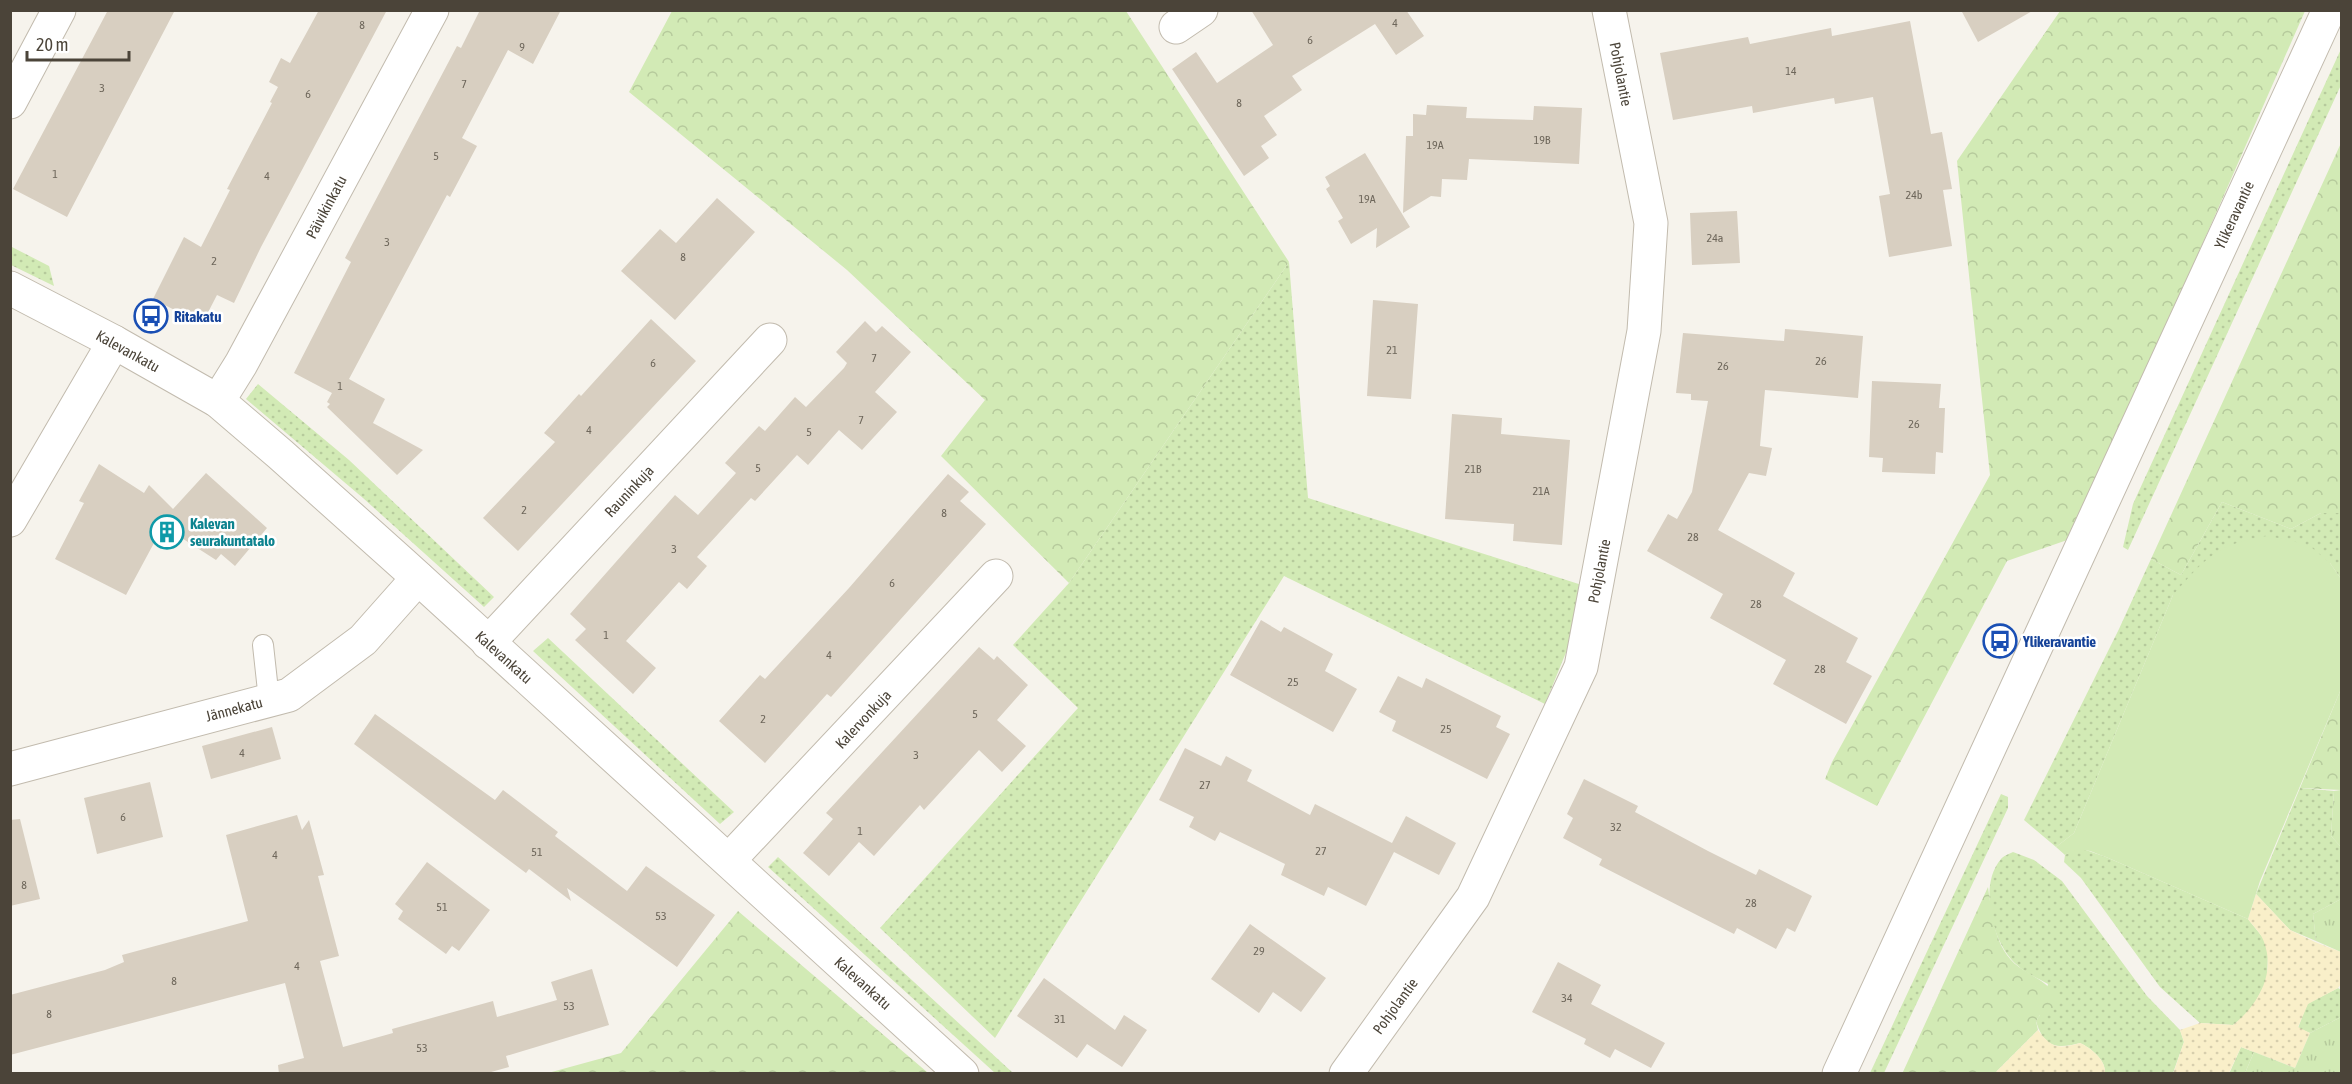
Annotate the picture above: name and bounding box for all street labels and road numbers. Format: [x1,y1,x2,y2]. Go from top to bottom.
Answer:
street label: Pohjolantie [1606,41,1636,108]
street label: Päivikinkatu [302,172,350,242]
street label: Ylikeravantie [2211,178,2257,252]
street label: Kalevankatu [93,327,163,375]
street label: Rauninkuja [601,462,657,520]
street label: Pohjolantie [1584,537,1614,604]
street label: Kalevankatu [472,627,536,687]
street label: Kalervonkuja [832,686,894,752]
street label: Jännekatu [204,693,264,725]
street label: Kalevankatu [831,953,895,1013]
street label: Pohjolantie [1369,975,1421,1037]

